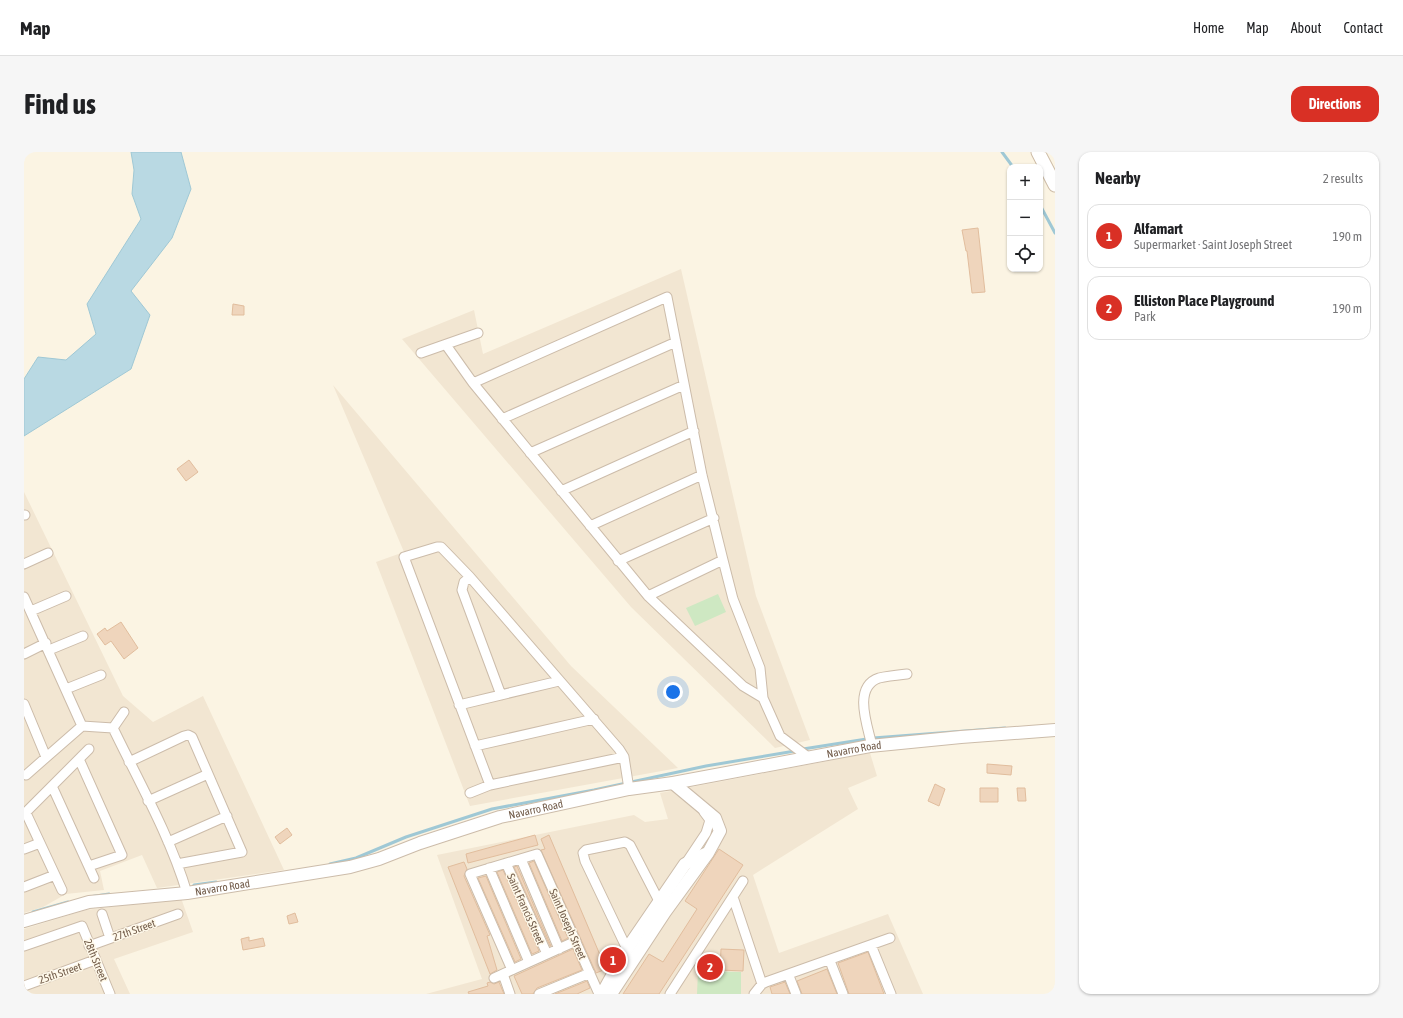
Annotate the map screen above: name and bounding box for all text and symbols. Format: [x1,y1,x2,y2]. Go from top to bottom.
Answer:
text: Map [20,17,51,39]
text: Home [1193,20,1224,36]
text: Map [1246,20,1269,36]
text: About [1291,20,1322,36]
text: Contact [1344,20,1383,36]
button: Directions [1291,86,1379,122]
text: Find us [24,88,96,120]
map controls [1007,164,1043,272]
button: + [1007,164,1043,200]
text: Nearby [1095,168,1141,188]
text: 2 results [1323,171,1363,186]
button: − [1007,200,1043,236]
text: Alfamart [1134,220,1183,237]
text: 1 [1106,229,1112,244]
text: 190 m [1333,229,1362,244]
button: locate [1007,236,1043,272]
text: Supermarket · Saint Joseph Street [1134,237,1292,252]
text: Elliston Place Playground [1134,292,1274,309]
text: 2 [1106,301,1112,316]
text: 190 m [1333,301,1362,316]
text: Park [1134,309,1156,324]
your location [663,682,683,702]
street label: Navarro Road [826,739,882,760]
street label: Navarro Road [507,797,564,821]
street label: Saint Francis Street [505,872,547,946]
street label: Navarro Road [194,877,251,898]
street label: Saint Joseph Street [547,887,589,961]
street label: 27th Street [111,917,157,943]
street label: 28th Street [82,937,110,983]
pin: 1 [600,945,626,975]
pin: 2 [697,952,723,982]
street label: 25th Street [37,960,83,986]

